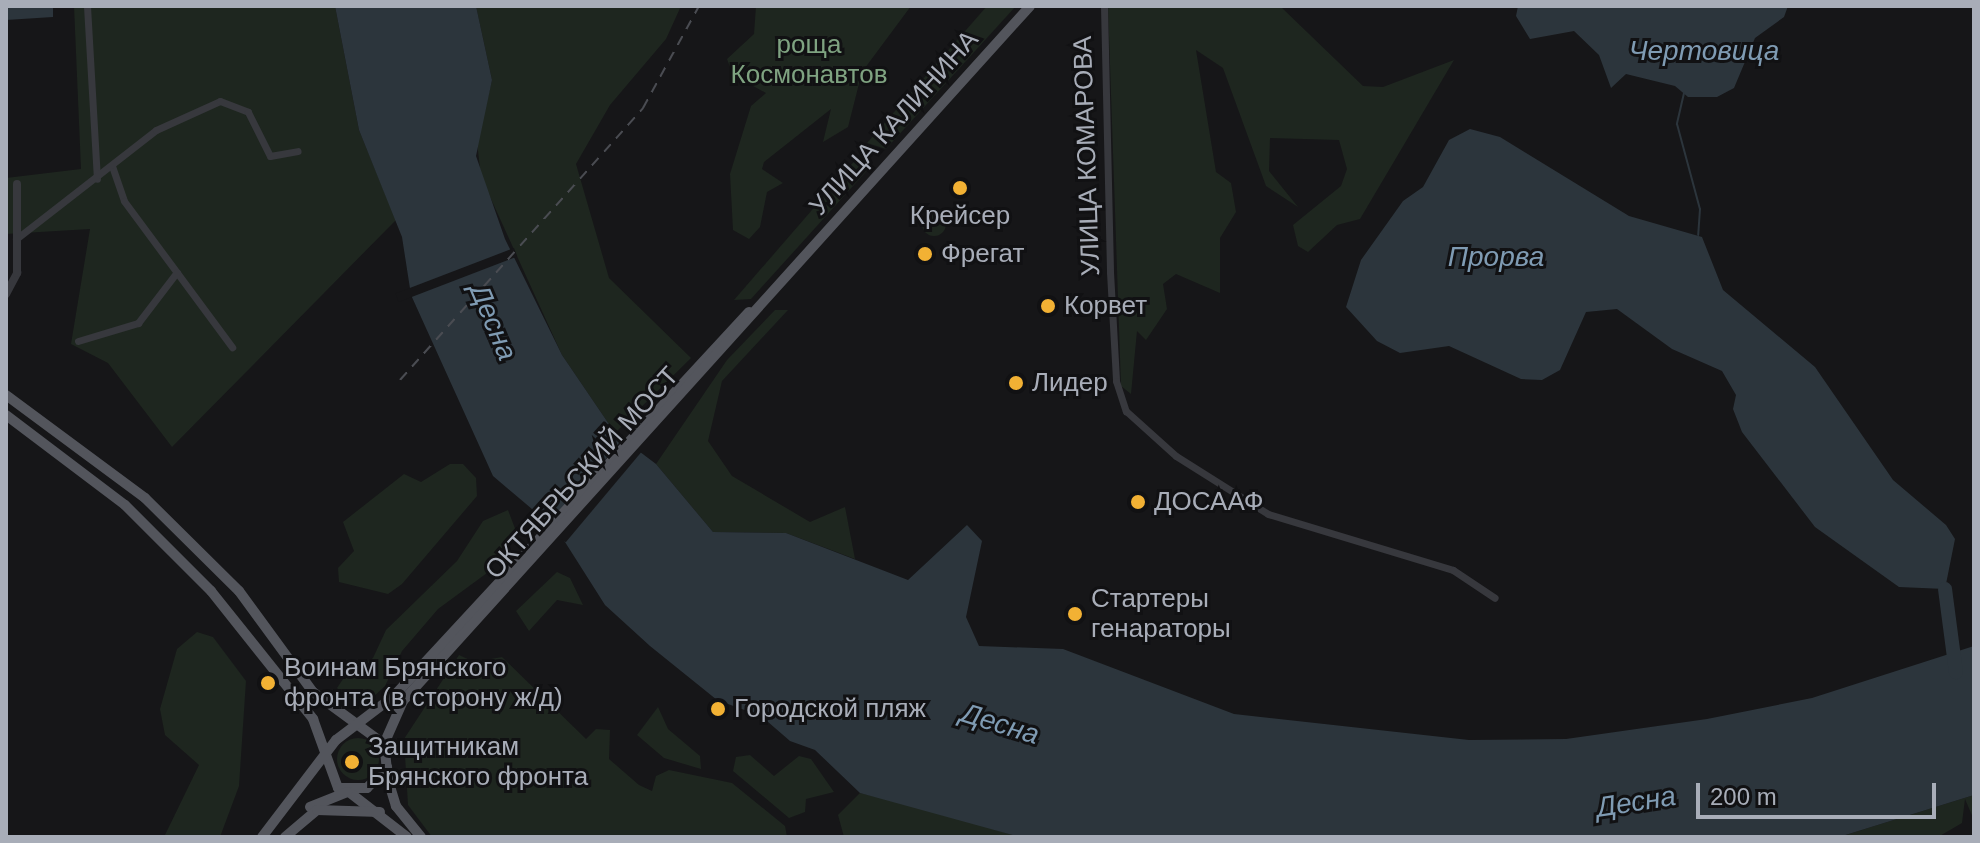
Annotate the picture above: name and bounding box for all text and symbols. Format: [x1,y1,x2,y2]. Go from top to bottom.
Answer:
street label: УЛИЦА КАЛИНИНА [803,24,985,222]
park label: роща Космонавтов [731,29,887,90]
water label: Чертовица [1629,34,1779,68]
street label: УЛИЦА КОМАРОВА [1067,35,1107,277]
marker: Крейсер [951,179,969,197]
place label: Крейсер [910,200,1010,232]
place label: Фрегат [941,238,1024,270]
water label: Прорва [1448,240,1544,274]
marker: Фрегат [916,245,934,263]
water label: Десна [462,279,524,365]
place label: Корвет [1064,290,1147,322]
marker: Корвет [1039,297,1057,315]
street label: ОКТЯБРЬСКИЙ МОСТ [479,361,685,585]
place label: Лидер [1032,367,1108,399]
marker: Лидер [1007,374,1025,392]
place label: ДОСААФ [1154,486,1264,518]
marker: ДОСААФ [1129,493,1147,511]
place label: Стартеры генараторы [1091,583,1231,644]
marker: Стартеры генараторы [1066,605,1084,623]
place label: Воинам Брянского фронта (в сторону ж/д) [284,652,563,714]
marker: Воинам Брянского фронта (в сторону ж/д) [259,674,277,692]
place label: Городской пляж [734,693,926,725]
water label: Десна [957,696,1043,752]
marker: Городской пляж [709,700,727,718]
place label: Защитникам Брянского фронта [368,731,588,792]
marker: Защитникам Брянского фронта [343,753,361,771]
scale bar [1700,767,1940,817]
water label: Десна [1594,779,1678,825]
text: 200 m [1710,783,1777,810]

